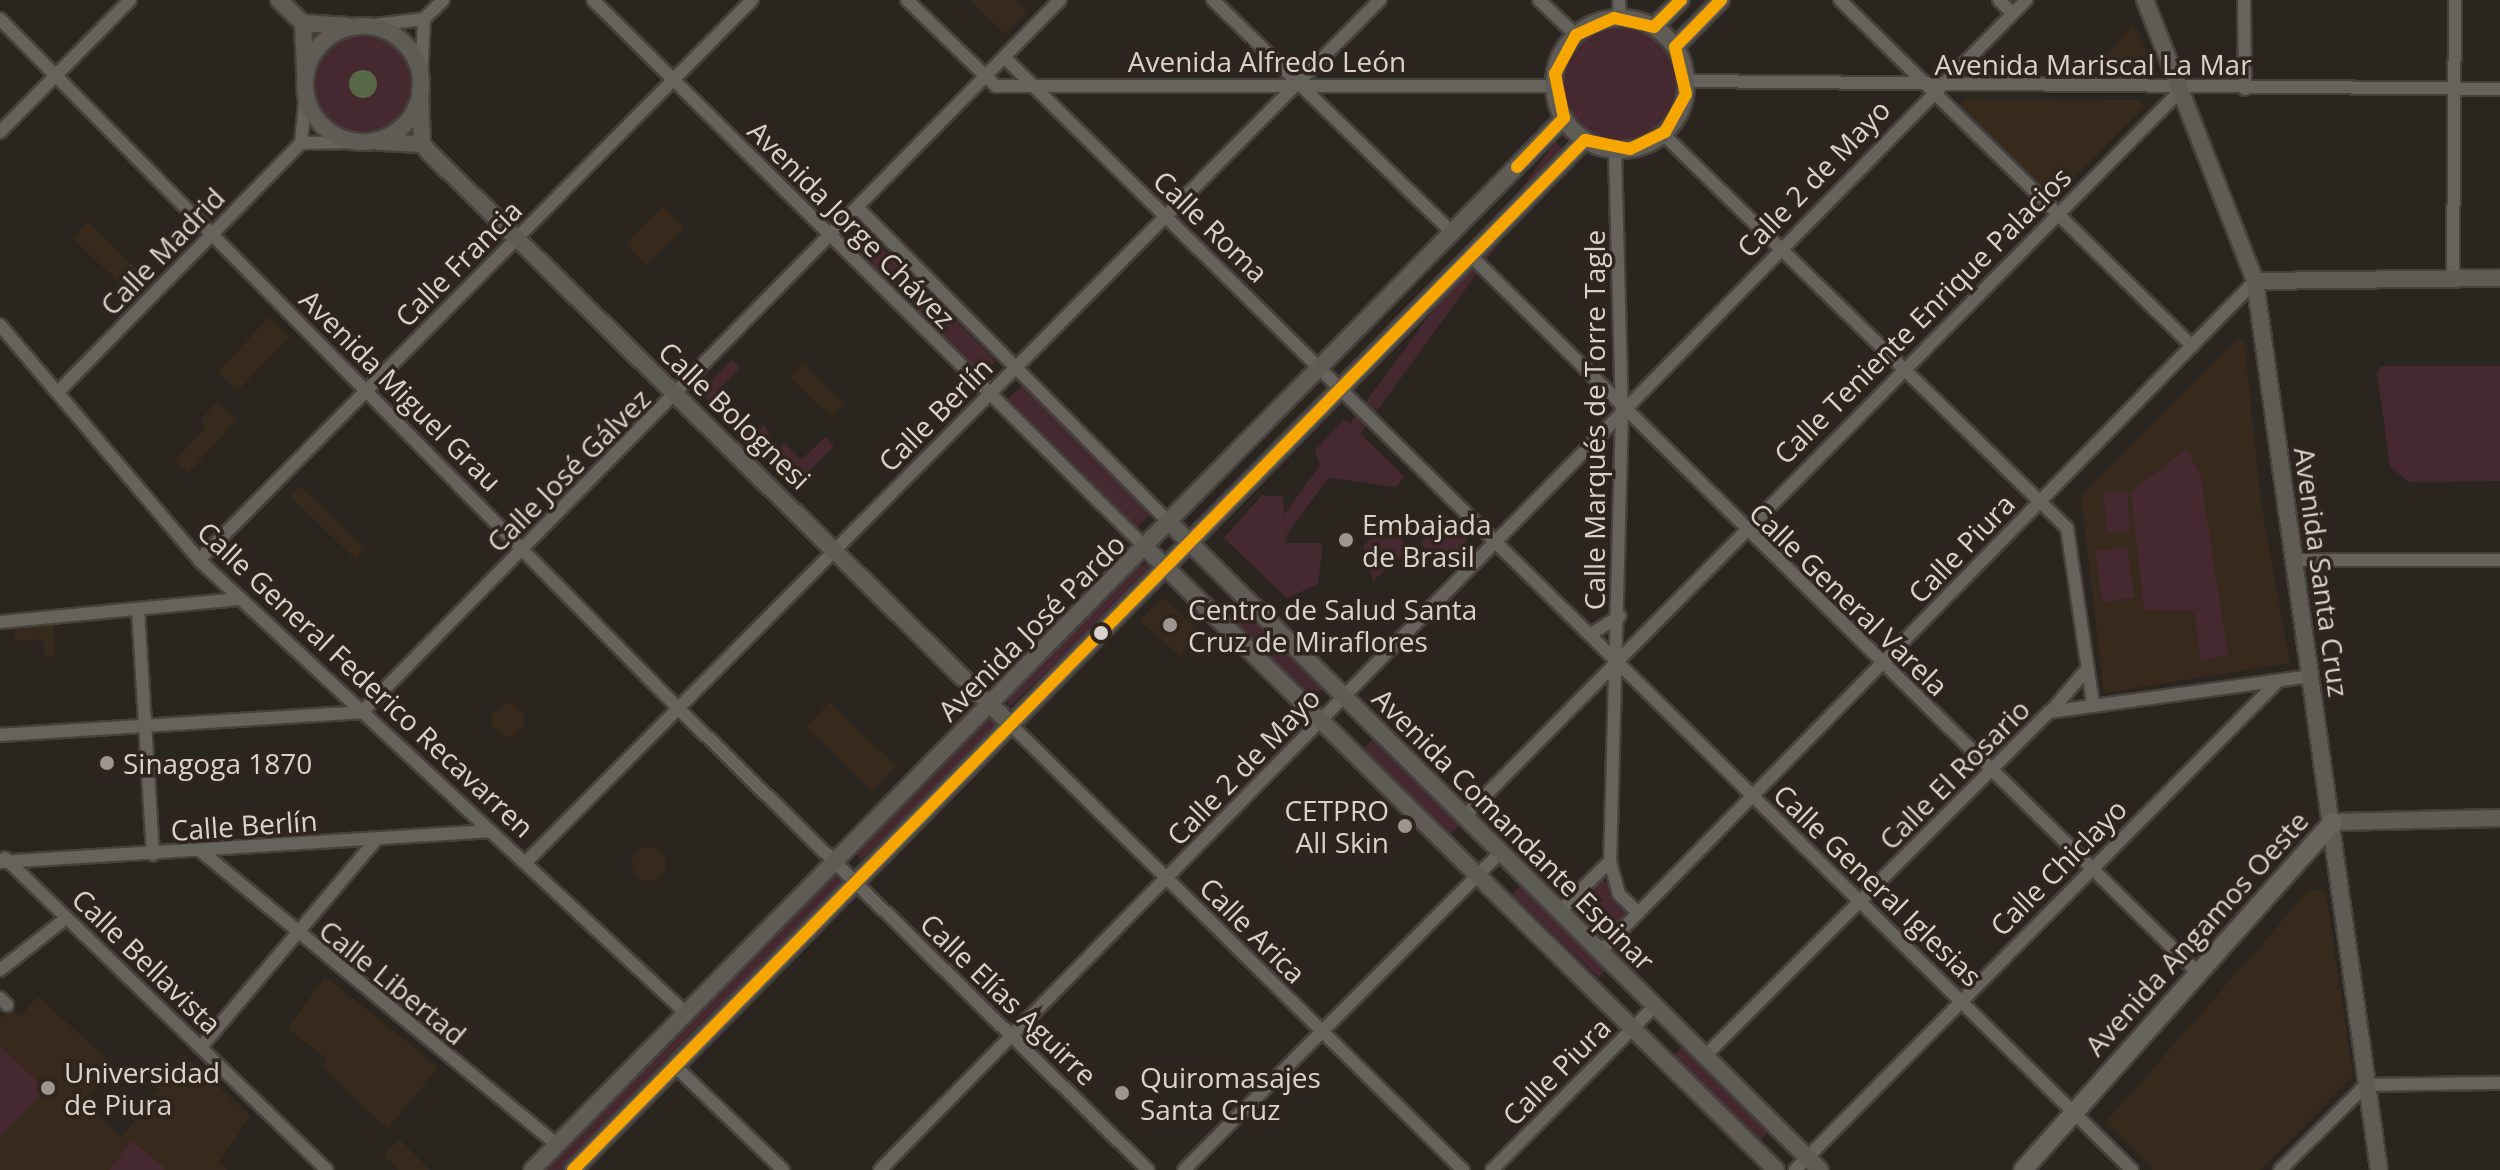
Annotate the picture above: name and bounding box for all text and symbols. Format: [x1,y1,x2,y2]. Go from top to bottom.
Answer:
street label: Avenida Alfredo León [1128,44,1406,78]
street label: Avenida Mariscal La Mar [1934,47,2252,81]
street label: Calle 2 de Mayo [1730,92,1896,264]
street label: Avenida Jorge Chávez [742,114,962,334]
street label: Calle Teniente Enrique Palacios [1767,160,2077,470]
street label: Calle Roma [1147,163,1275,289]
street label: Calle Madrid [93,180,231,322]
street label: Calle Francia [388,193,528,333]
street label: Calle Marqués de Torre Tagle [1577,230,1611,610]
street label: Avenida Miguel Grau [293,282,509,498]
street label: Calle Bolognesi [652,334,818,496]
street label: Calle Berlín [871,350,999,478]
street label: Calle José Gálvez [479,381,657,559]
street label: Avenida Santa Cruz [2288,445,2356,699]
street label: Calle Piura [1901,487,2021,609]
street label: Calle General Varela [1743,496,1955,702]
place label: Embajada de Brasil [1362,507,1491,573]
street label: Calle General Federico Recavarren [191,514,541,844]
street label: Avenida José Pardo [931,527,1131,727]
marker: Embajada de Brasil [1337,531,1355,549]
place label: Centro de Salud Santa Cruz de Miraflores [1188,592,1477,658]
marker: Centro de Salud Santa Cruz de Miraflores [1159,614,1181,636]
unlabelled marker [1093,625,1109,641]
street label: Calle 2 de Mayo [1160,680,1326,852]
street label: Avenida Comandante Espinar [1366,681,1662,977]
street label: Calle El Rosario [1872,692,2036,856]
place label: Sinagoga 1870 [123,746,312,780]
marker: Sinagoga 1870 [98,754,116,772]
street label: Calle General Iglesias [1767,777,1989,993]
street label: Calle Chiclayo [1983,792,2133,942]
place label: CETPRO All Skin [1284,793,1389,859]
street label: Calle Berlín [170,803,318,847]
street label: Avenida Angamos Oeste [2077,804,2315,1062]
marker: CETPRO All Skin [1396,817,1414,835]
street label: Calle Arica [1193,870,1313,990]
street label: Calle Bellavista [66,882,228,1040]
street label: Calle Elías Aguirre [914,906,1104,1092]
street label: Calle Libertad [313,913,473,1051]
street label: Calle Piura [1495,1010,1617,1132]
place label: Universidad de Piura [64,1055,220,1121]
place label: Quiromasajes Santa Cruz [1140,1060,1321,1126]
marker: Universidad de Piura [39,1079,57,1097]
marker: Quiromasajes Santa Cruz [1111,1082,1133,1104]

